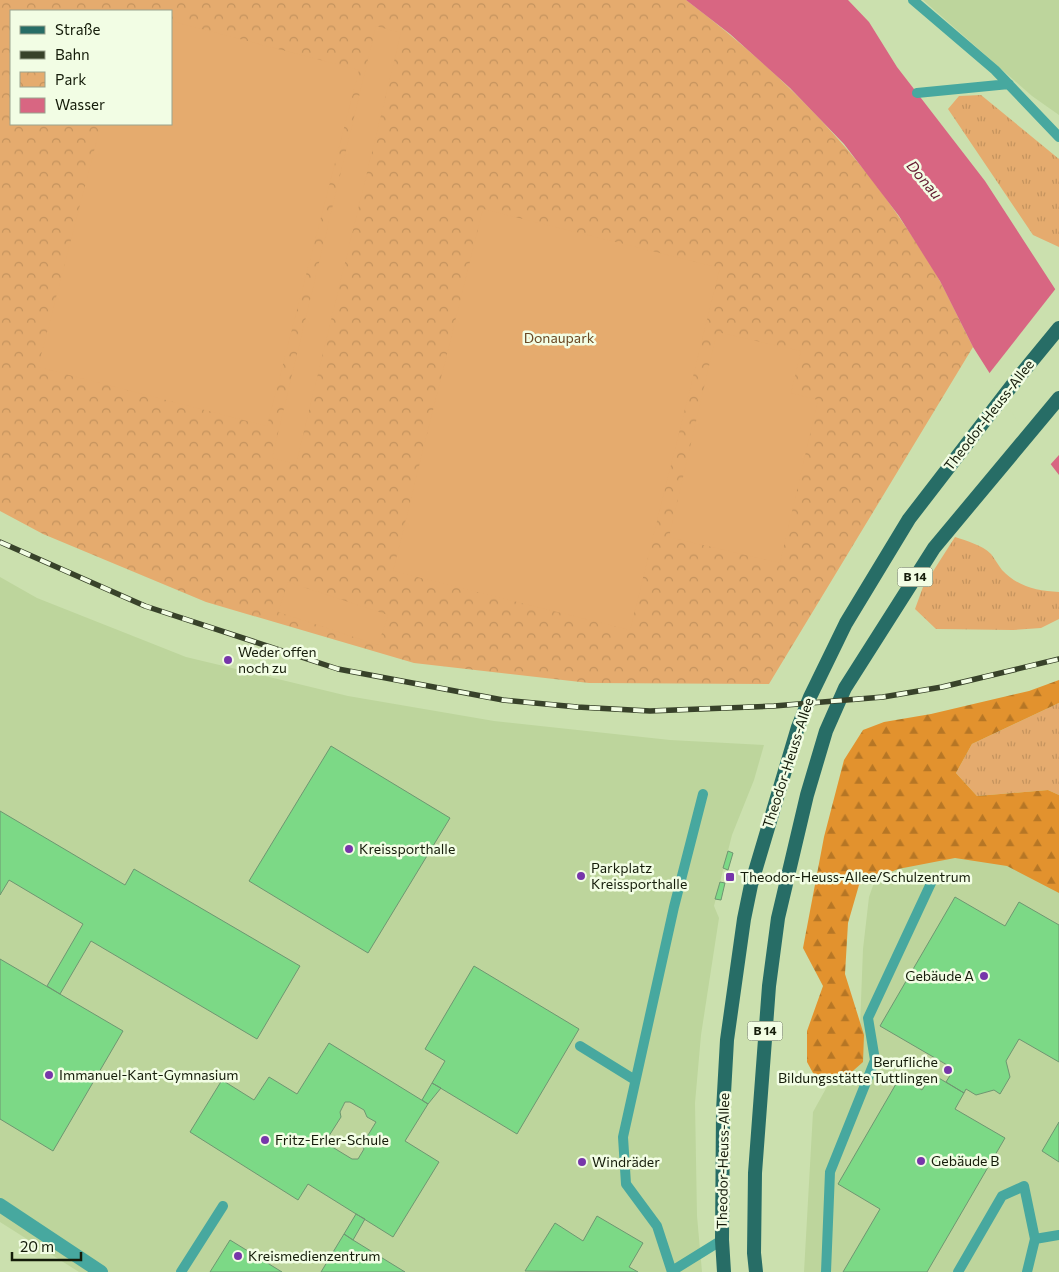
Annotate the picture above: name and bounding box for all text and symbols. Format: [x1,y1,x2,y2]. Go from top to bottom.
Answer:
legend [10,10,172,125]
text: Straße [55,20,101,38]
text: Bahn [55,45,90,63]
text: Park [55,70,86,88]
text: Wasser [55,95,105,113]
water label: Donau [903,156,946,203]
park label: Donaupark [524,329,595,346]
street label: Theodor-Heuss-Allee [940,356,1037,474]
road number: B 14 [898,568,932,586]
place label: Weder offen noch zu [238,643,317,676]
marker: Weder offen noch zu [222,654,234,666]
street label: Theodor-Heuss-Allee [758,695,817,830]
place label: Kreissporthalle [359,840,455,857]
marker: Kreissporthalle [343,843,355,855]
place label: Parkplatz Kreissporthalle [591,859,687,892]
place label: Theodor-Heuss-Allee/Schulzentrum [740,868,971,885]
marker: Parkplatz Kreissporthalle [575,870,587,882]
marker: Theodor-Heuss-Allee/Schulzentrum [724,871,736,883]
place label: Gebäude A [905,967,974,984]
marker: Gebäude A [978,970,990,982]
road number: B 14 [748,1021,782,1040]
place label: Berufliche Bildungsstätte Tuttlingen [778,1053,938,1086]
marker: Berufliche Bildungsstätte Tuttlingen [942,1064,954,1076]
place label: Immanuel-Kant-Gymnasium [59,1066,239,1083]
marker: Immanuel-Kant-Gymnasium [43,1069,55,1081]
street label: Theodor-Heuss-Allee [713,1093,732,1229]
place label: Fritz-Erler-Schule [275,1131,389,1148]
marker: Fritz-Erler-Schule [259,1134,271,1146]
place label: Gebäude B [931,1152,999,1169]
place label: Windräder [592,1153,660,1170]
marker: Gebäude B [915,1155,927,1167]
marker: Windräder [576,1156,588,1168]
scale bar [12,1230,81,1262]
text: 20 m [20,1237,54,1255]
place label: Kreismedienzentrum [248,1247,381,1264]
marker: Kreismedienzentrum [232,1250,244,1262]

